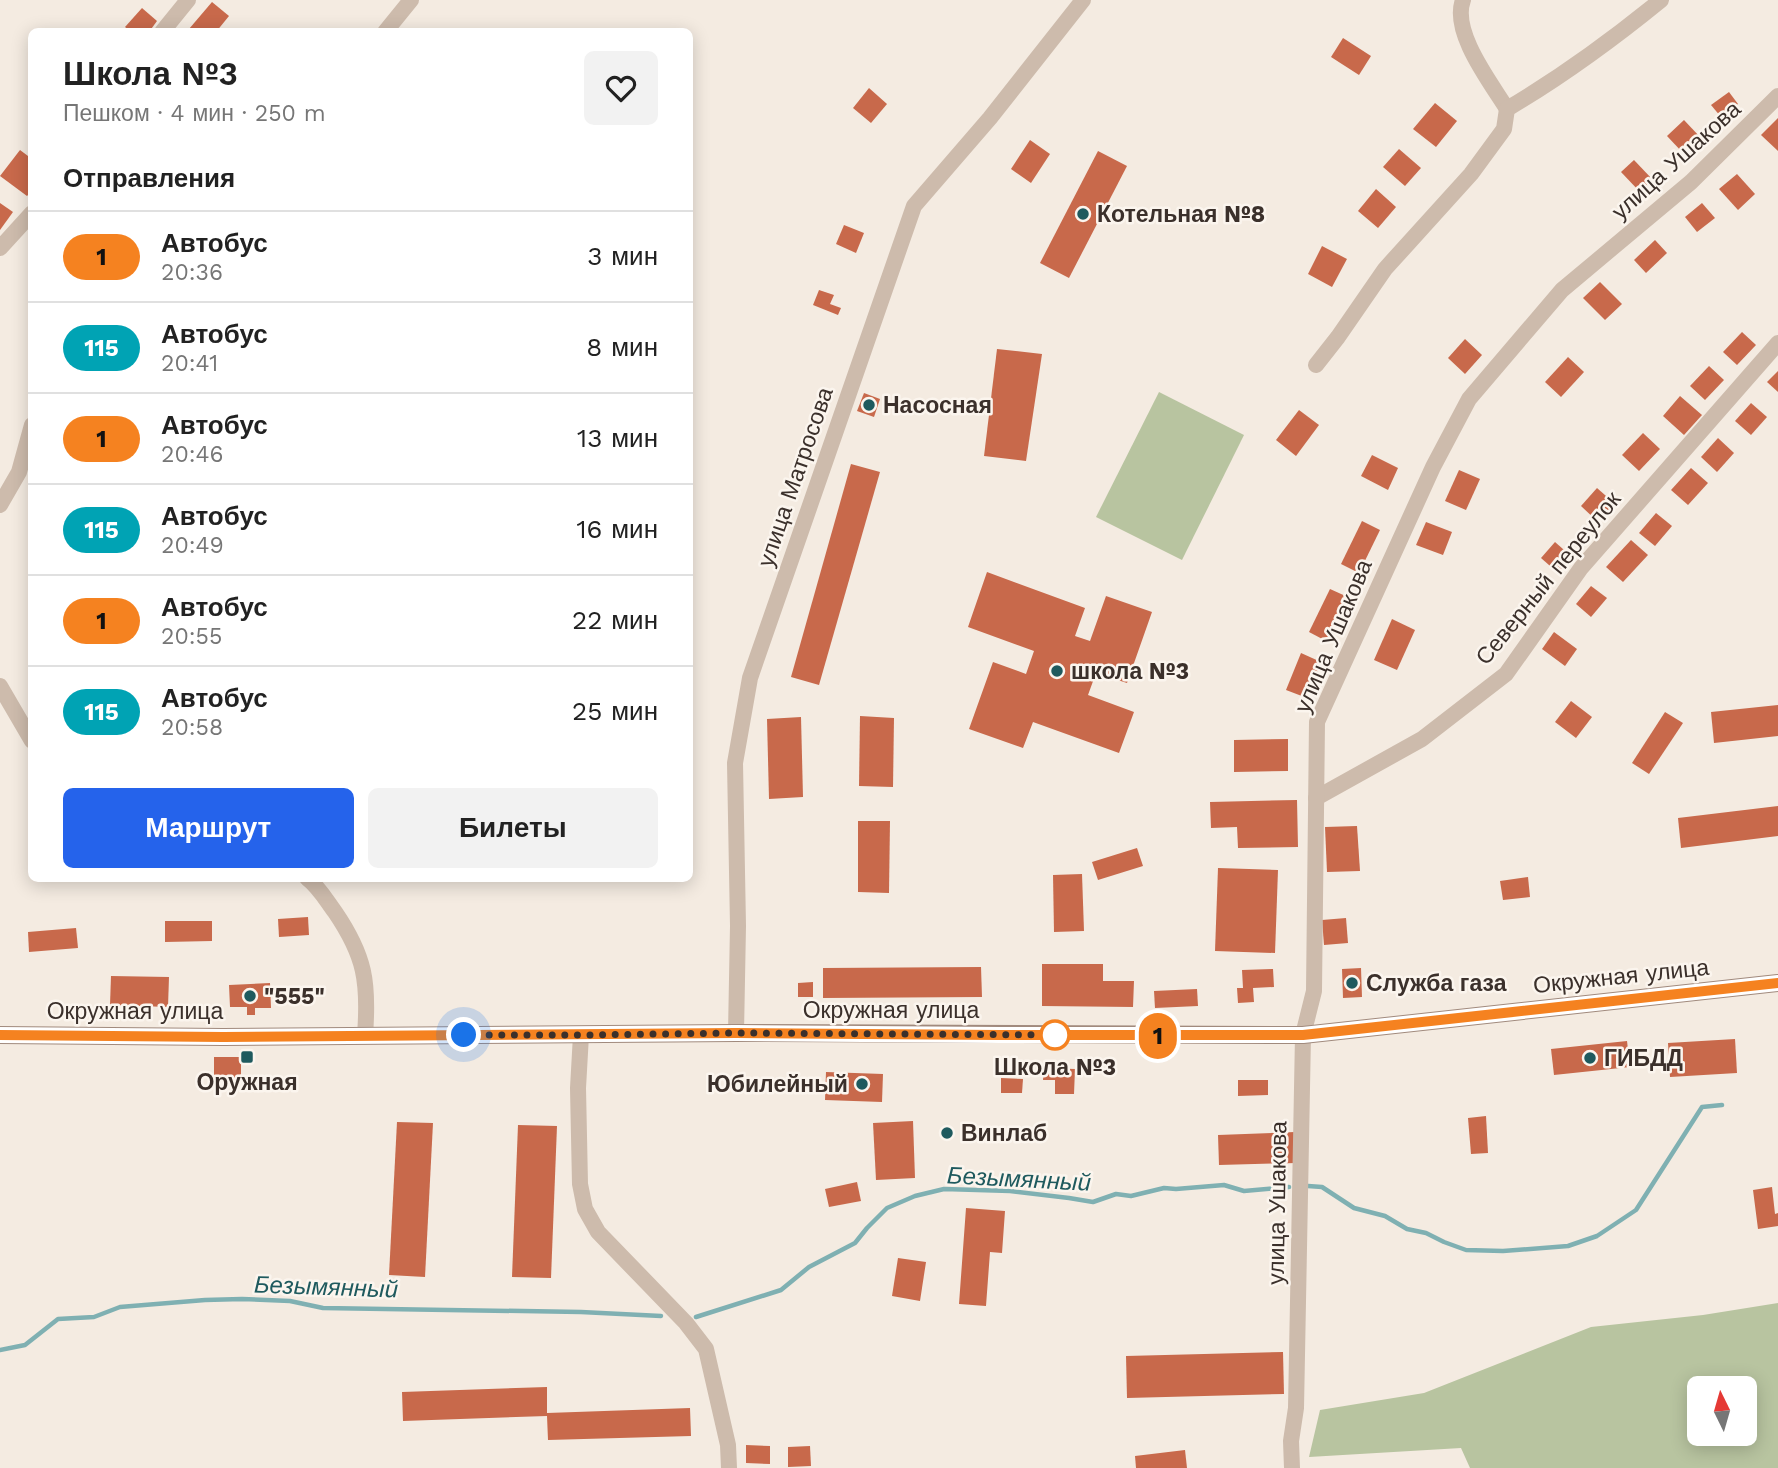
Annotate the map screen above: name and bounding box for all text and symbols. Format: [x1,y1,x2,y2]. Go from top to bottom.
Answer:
button: heart [584,51,658,125]
text: Школа №3 [63,54,238,93]
street label: улица Ушакова [1606,95,1746,225]
text: Пешком · 4 мин · 250 m [63,100,326,127]
text: Отправления [63,163,235,193]
place label: Котельная №8 [1097,201,1265,228]
marker: Котельная №8 [1075,206,1091,222]
text: Автобус [161,228,268,258]
text: 3 мин [587,241,658,271]
text: 1 [96,243,107,271]
text: 20:36 [161,259,223,286]
text: Автобус [161,319,268,349]
text: 8 мин [586,332,658,362]
text: 115 [84,334,119,362]
text: 20:41 [161,350,218,377]
street label: улица Матросова [752,384,839,571]
place label: Насосная [883,392,992,419]
marker: Насосная [861,397,877,413]
text: Автобус [161,410,268,440]
text: 13 мин [577,423,658,453]
text: 1 [96,425,107,453]
text: 20:46 [161,441,224,468]
street label: Северный переулок [1470,486,1627,670]
text: Автобус [161,501,268,531]
text: 16 мин [576,514,658,544]
text: 115 [84,516,119,544]
text: 20:49 [161,532,224,559]
street label: улица Ушакова [1289,555,1378,717]
text: Автобус [161,592,268,622]
text: 22 мин [572,605,658,635]
text: 1 [96,607,107,635]
text: 20:55 [161,623,222,650]
place label: школа №3 [1071,658,1189,685]
marker: школа №3 [1049,663,1065,679]
text: Автобус [161,683,268,713]
text: 25 мин [572,696,658,726]
text: 115 [84,698,119,726]
text: 20:58 [161,714,223,741]
button: Маршрут [63,788,354,868]
button: Билеты [368,788,658,868]
street label: Окружная улица [1532,954,1711,999]
place label: Служба газа [1366,970,1507,997]
marker: Служба газа [1344,975,1360,991]
place label: "555" [264,983,325,1010]
marker: "555" [242,988,258,1004]
street label: Окружная улица [803,997,980,1024]
street label: Окружная улица [47,998,224,1025]
line badge: 1 [1135,1013,1181,1059]
your location [446,1017,481,1052]
marker: Школа №3 [1040,1020,1070,1050]
text: 1 [1153,1022,1163,1050]
place label: ГИБДД [1604,1045,1683,1072]
marker: Оружная [239,1049,255,1065]
marker: ГИБДД [1582,1050,1598,1066]
place label: Школа №3 [994,1054,1116,1081]
place label: Оружная [196,1069,298,1096]
place label: Юбилейный [707,1071,848,1098]
marker: Юбилейный [854,1076,870,1092]
place label: Винлаб [961,1120,1047,1147]
street label: улица Ушакова [1263,1121,1292,1285]
marker: Винлаб [939,1125,955,1141]
water label: Безымянный [946,1161,1092,1197]
water label: Безымянный [253,1270,399,1304]
north arrow [1687,1376,1757,1446]
map controls [1687,1376,1757,1446]

